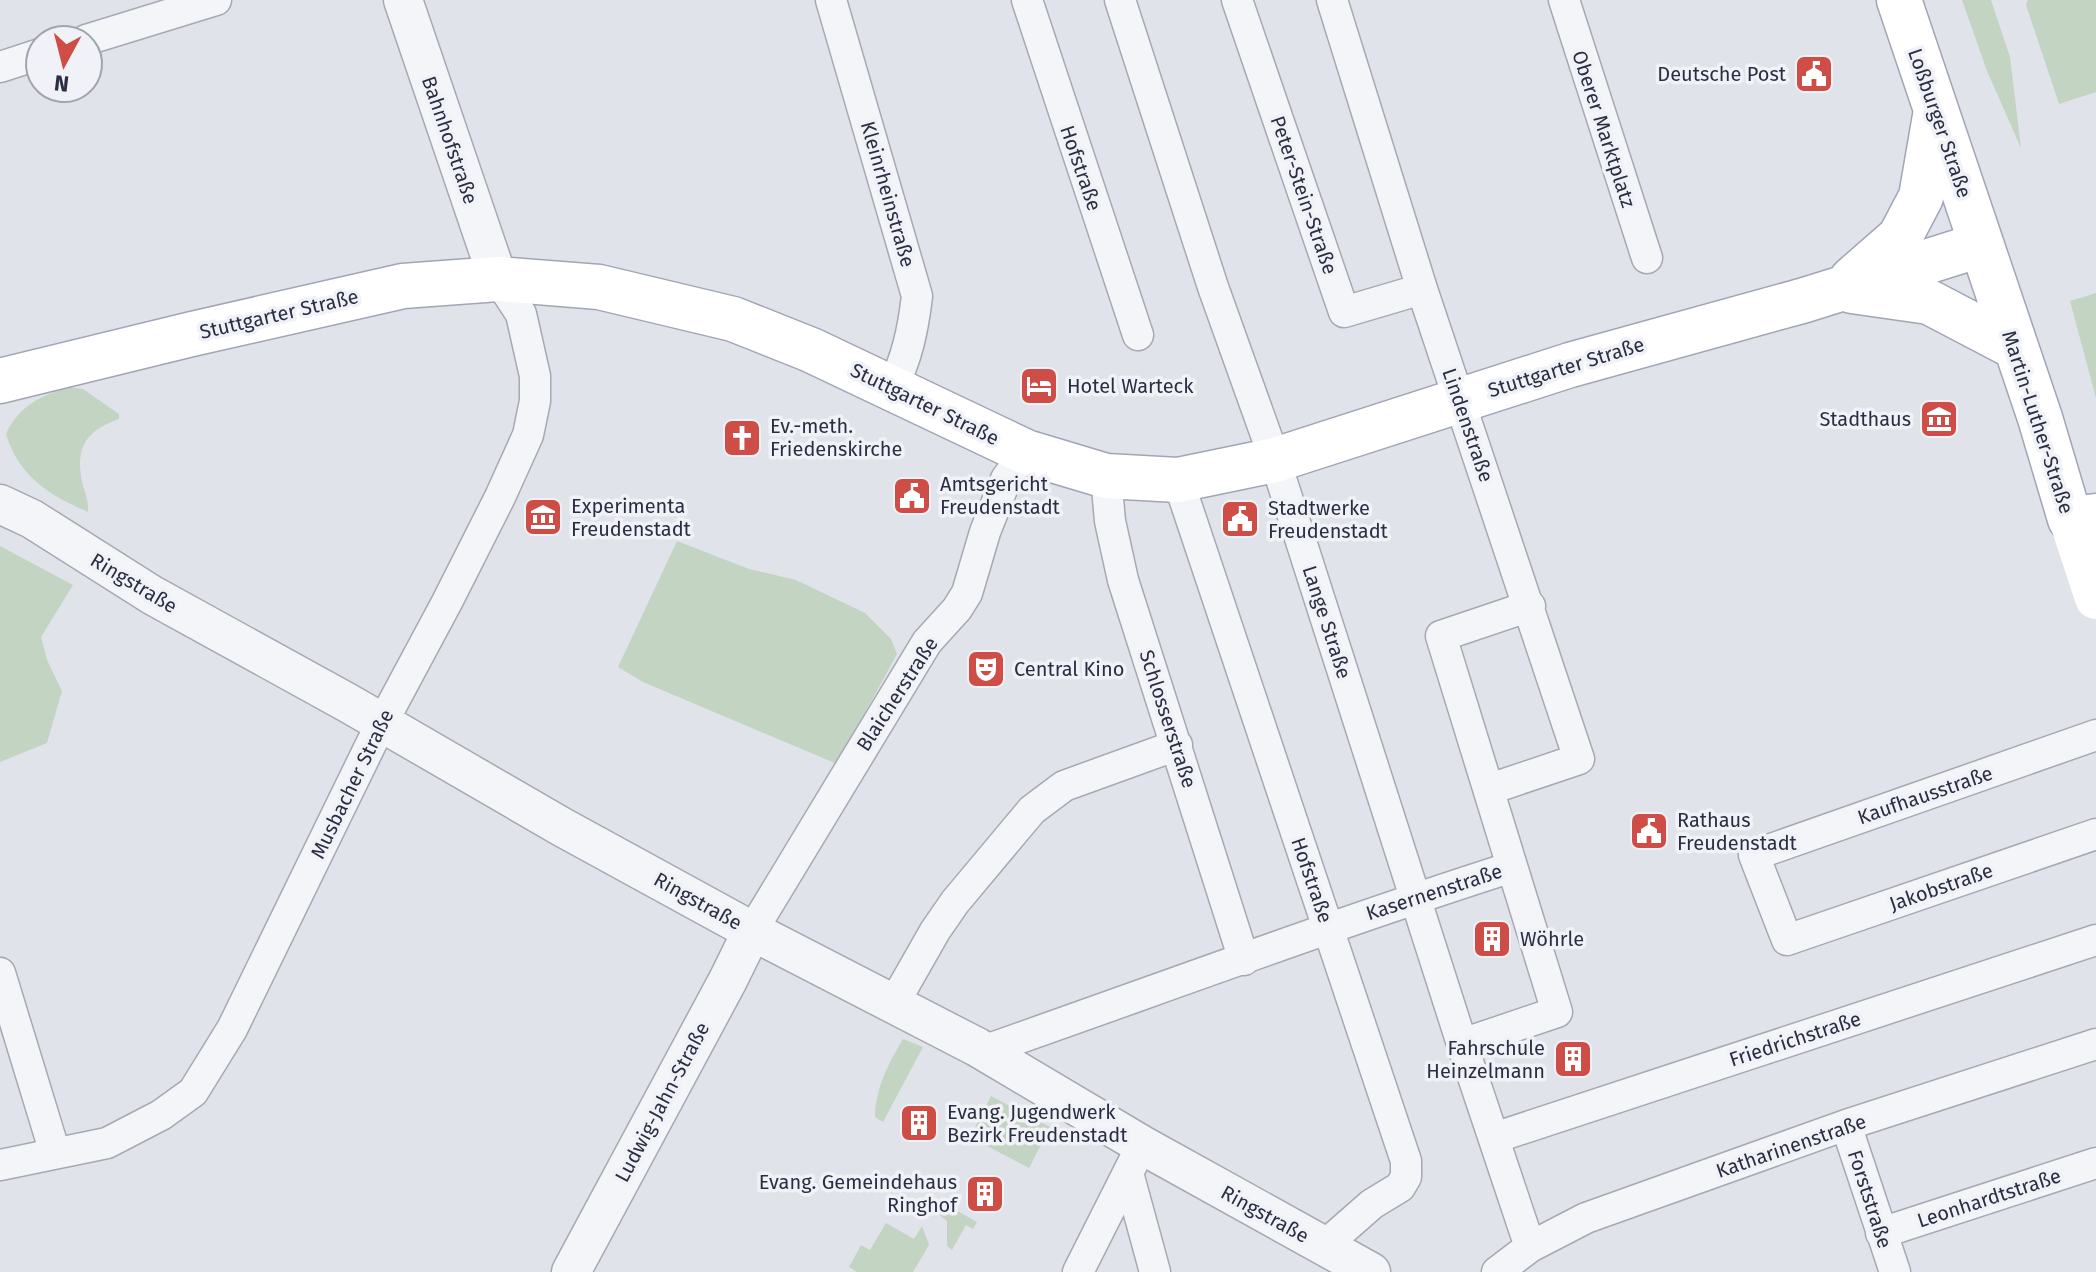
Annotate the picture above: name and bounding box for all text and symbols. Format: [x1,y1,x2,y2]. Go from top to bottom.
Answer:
north arrow [24,24,104,104]
street label: Loßburger Straße [1903,45,1977,201]
street label: Oberer Marktplatz [1567,47,1641,211]
public building icon: Deutsche Post [1793,53,1835,95]
place label: Deutsche Post [1657,62,1787,86]
text: N [53,69,71,98]
street label: Bahnhofstraße [417,73,483,207]
street label: Peter-Stein-Straße [1266,113,1342,277]
street label: Kleinrheinstraße [856,118,920,270]
street label: Hofstraße [1055,122,1107,214]
street label: Stuttgarter Straße [197,284,361,344]
street label: Martin-Luther-Straße [1997,327,2079,517]
street label: Stuttgarter Straße [1485,332,1647,402]
street label: Stuttgarter Straße [847,358,1003,450]
hotel icon: Hotel Warteck [1018,365,1060,407]
street label: Lindenstraße [1437,365,1499,485]
place label: Hotel Warteck [1067,374,1194,398]
museum icon: Stadthaus [1918,398,1960,440]
place label: Stadthaus [1819,407,1911,431]
place label: Ev.-meth. Friedenskirche [770,414,902,461]
church icon: Ev.-meth. Friedenskirche [721,417,763,459]
place label: Amtsgericht Freudenstadt [940,472,1061,519]
public building icon: Amtsgericht Freudenstadt [891,475,933,517]
place label: Experimenta Freudenstadt [571,494,692,541]
museum icon: Experimenta Freudenstadt [522,496,564,538]
place label: Stadtwerke Freudenstadt [1268,496,1389,543]
public building icon: Stadtwerke Freudenstadt [1219,498,1261,540]
street label: Ringstraße [86,548,182,618]
street label: Lange Straße [1297,562,1357,682]
street label: Blaicherstraße [851,632,943,756]
street label: Schlosserstraße [1134,647,1202,791]
theatre icon: Central Kino [965,648,1007,690]
place label: Central Kino [1014,657,1124,681]
street label: Musbacher Straße [305,705,399,863]
street label: Kaufhausstraße [1854,761,1996,829]
place label: Rathaus Freudenstadt [1677,808,1798,855]
public building icon: Rathaus Freudenstadt [1628,810,1670,852]
street label: Hofstraße [1286,834,1338,926]
street label: Jakobstraße [1886,858,1996,916]
street label: Kasernenstraße [1363,859,1505,925]
street label: Ringstraße [650,867,746,935]
building icon: Wöhrle [1471,918,1513,960]
place label: Wöhrle [1520,927,1584,951]
street label: Friedrichstraße [1726,1006,1864,1072]
street label: Ludwig-Jahn-Straße [610,1018,714,1186]
place label: Fahrschule Heinzelmann [1426,1036,1545,1083]
building icon: Fahrschule Heinzelmann [1552,1038,1594,1080]
place label: Evang. Jugendwerk Bezirk Freudenstadt [947,1100,1128,1147]
building icon: Evang. Jugendwerk Bezirk Freudenstadt [898,1102,940,1144]
street label: Katharinenstraße [1713,1109,1869,1183]
street label: Forststraße [1843,1147,1897,1251]
street label: Leonhardtstraße [1914,1163,2064,1233]
place label: Evang. Gemeindehaus Ringhof [759,1170,958,1217]
building icon: Evang. Gemeindehaus Ringhof [964,1173,1006,1215]
street label: Ringstraße [1217,1180,1313,1248]

